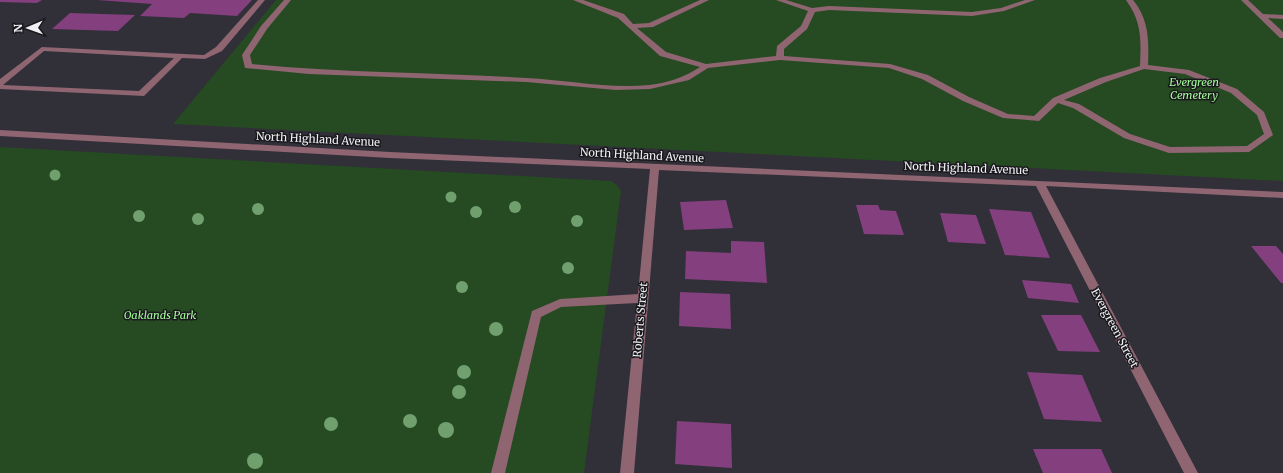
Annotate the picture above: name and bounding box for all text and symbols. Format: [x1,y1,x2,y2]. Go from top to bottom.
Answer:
north arrow [8,8,48,48]
text: N [11,23,25,33]
park label: Evergreen Cemetery [1169,75,1219,102]
street label: North Highland Avenue [256,129,381,149]
street label: North Highland Avenue [580,145,705,165]
street label: North Highland Avenue [904,159,1029,177]
street label: Roberts Street [630,281,650,358]
street label: Evergreen Street [1088,286,1142,371]
park label: Oaklands Park [124,308,196,322]

